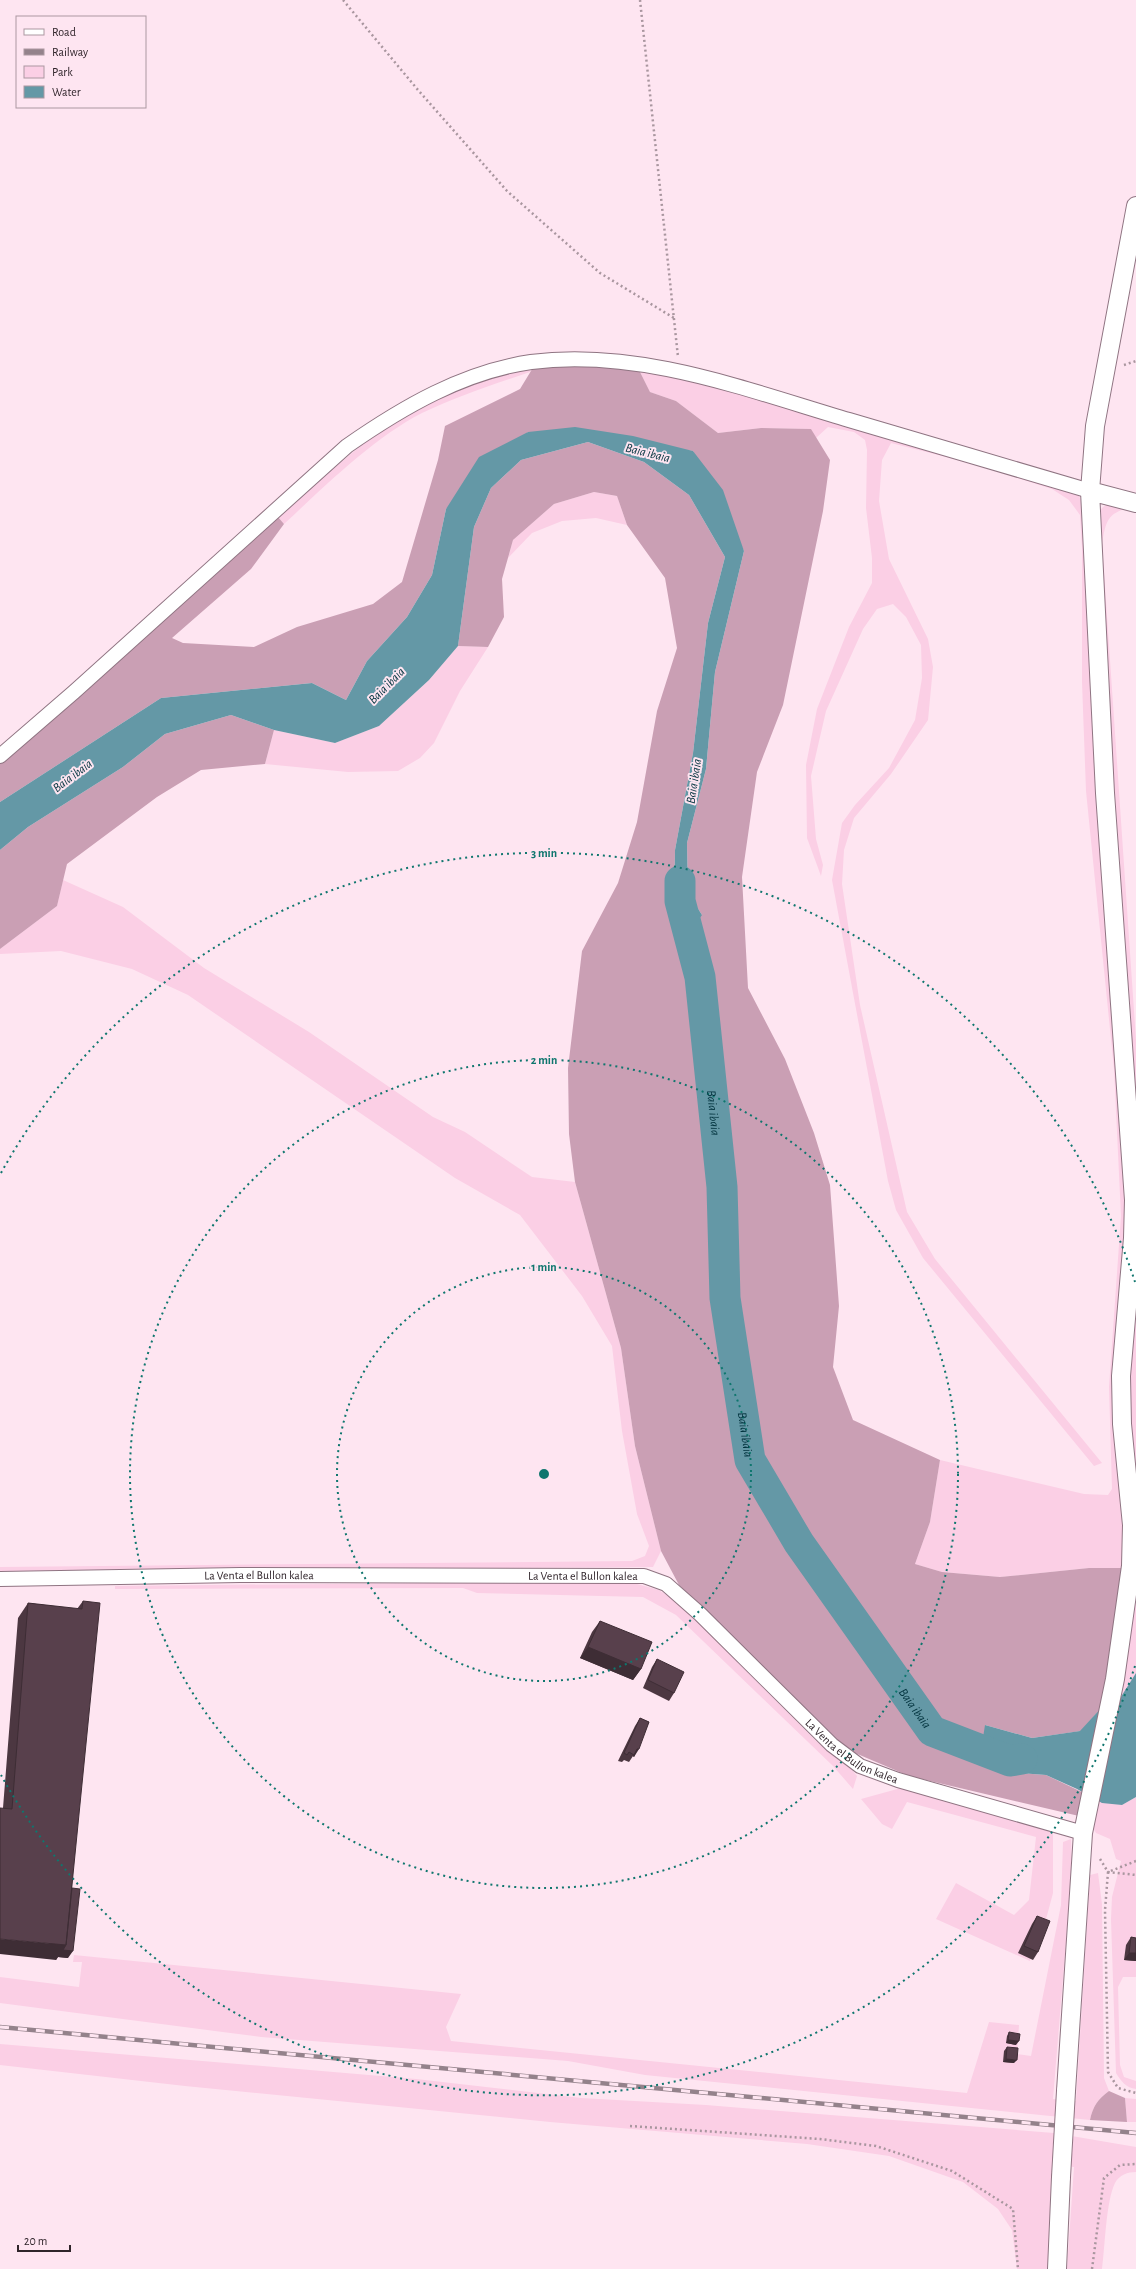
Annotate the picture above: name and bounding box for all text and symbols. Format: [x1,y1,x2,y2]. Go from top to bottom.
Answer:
legend [16,16,146,108]
text: Road [52,26,76,38]
text: Railway [52,46,88,59]
text: Park [52,66,73,78]
text: Water [52,86,81,98]
water label: Baia ibaia [624,442,672,465]
water label: Baia ibaia [366,665,408,707]
water label: Baia ibaia [51,757,95,795]
water label: Baia ibaia [685,757,705,805]
text: 3 min [531,847,557,859]
text: 2 min [531,1054,557,1066]
water label: Baia ibaia [704,1089,722,1136]
text: 1 min [531,1261,557,1273]
water label: Baia ibaia [735,1411,755,1459]
centre of rings [537,1467,551,1481]
street label: La Venta el Bullon kalea [204,1569,314,1582]
street label: La Venta el Bullon kalea [528,1570,638,1582]
water label: Baia ibaia [896,1686,933,1731]
street label: La Venta el Bullon kalea [803,1716,900,1786]
scale bar [18,2227,70,2253]
text: 20 m [24,2235,47,2247]

